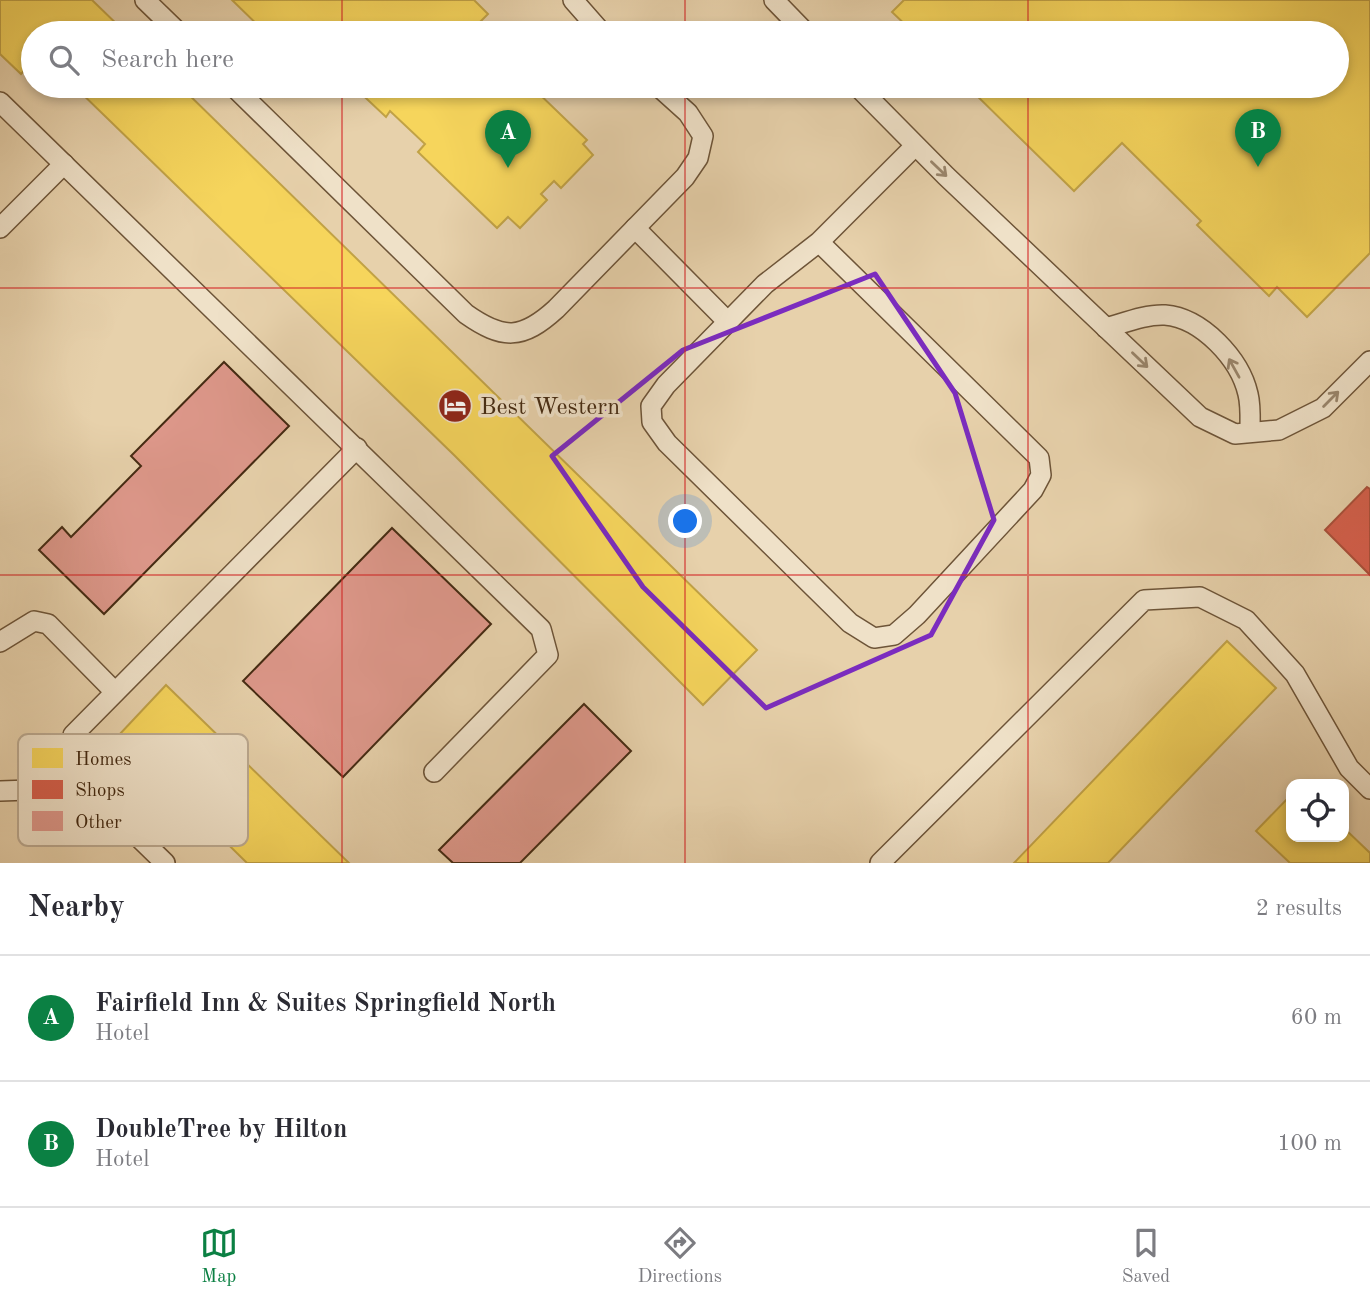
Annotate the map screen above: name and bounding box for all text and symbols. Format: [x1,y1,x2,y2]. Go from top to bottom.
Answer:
search box [21,21,1349,98]
icon: search [45,41,83,79]
text: Search here [101,47,234,73]
pin: B [1235,109,1281,167]
pin: A [485,110,531,168]
one-way arrow [931,161,948,178]
one-way arrow [1131,351,1148,368]
one-way arrow [1227,358,1241,378]
hotel icon: Best Western [436,387,474,425]
one-way arrow [1323,391,1340,408]
place label: Best Western [480,396,620,420]
your location [668,504,702,538]
legend [18,734,248,846]
text: Homes [75,751,131,770]
map controls [1286,779,1349,842]
button: locate [1286,779,1349,842]
text: Shops [75,782,125,801]
text: Other [75,814,122,833]
text: Nearby [28,893,125,923]
text: 2 results [1256,897,1342,920]
text: Fairfield Inn & Suites Springfield North [95,991,556,1017]
text: A [42,1006,60,1029]
text: 60 m [1291,1006,1342,1029]
text: Hotel [95,1022,149,1045]
text: DoubleTree by Hilton [95,1117,347,1143]
text: B [43,1132,59,1155]
text: 100 m [1277,1132,1342,1155]
text: Hotel [95,1148,149,1171]
tab: Map [200,1224,238,1289]
tab: Directions [638,1224,722,1289]
tab: Saved [1122,1224,1170,1289]

